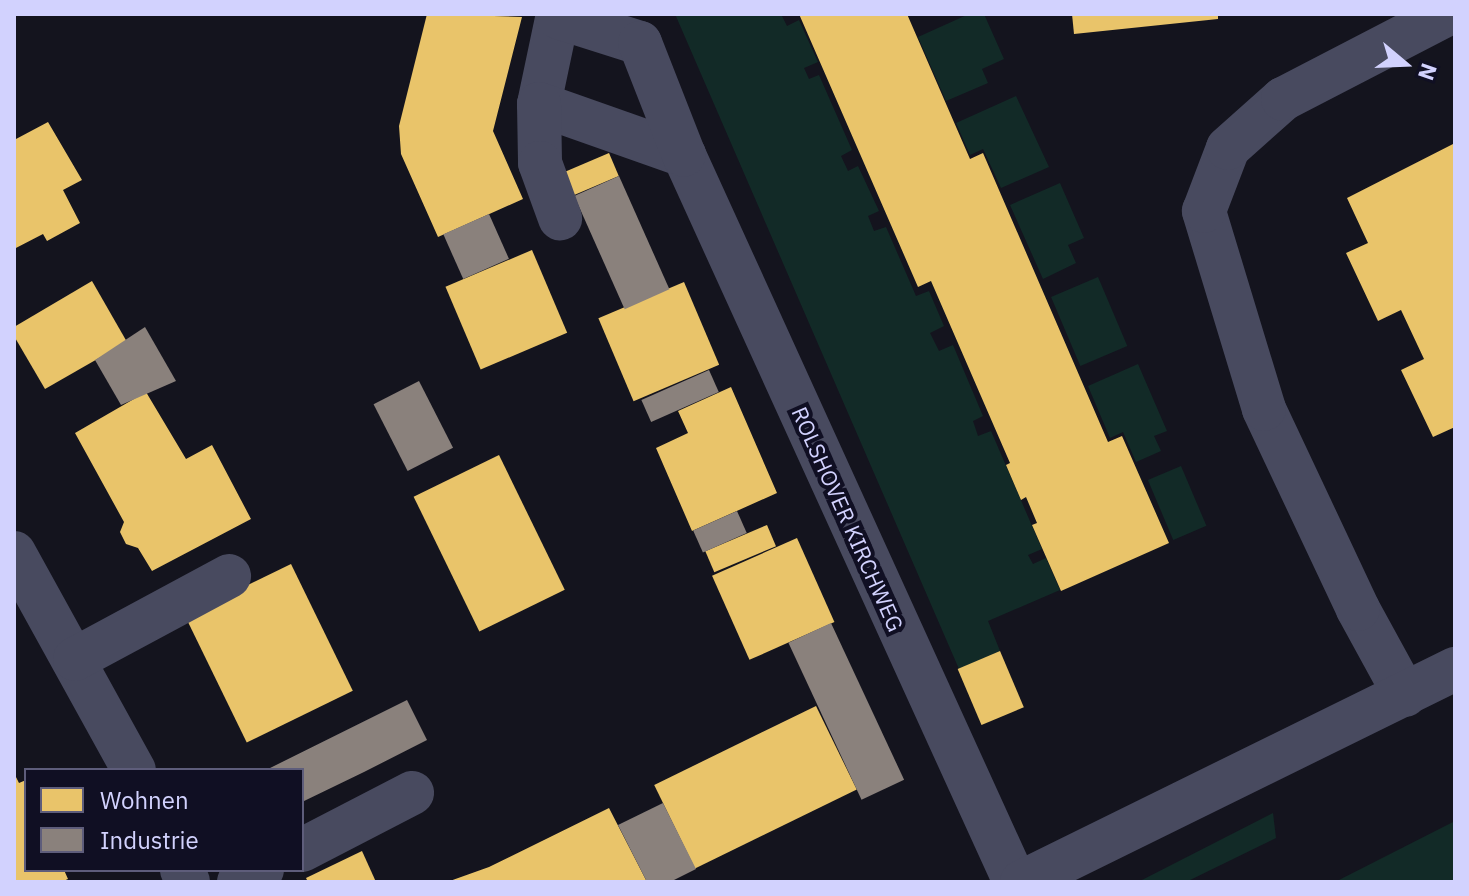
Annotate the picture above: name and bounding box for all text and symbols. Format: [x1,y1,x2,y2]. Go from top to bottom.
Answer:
north arrow [1365,24,1445,104]
text: N [1412,60,1444,84]
street label: ROLSHOVER KIRCHWEG [786,403,910,635]
legend [24,768,304,872]
text: Wohnen [100,784,189,816]
text: Industrie [100,824,199,856]

